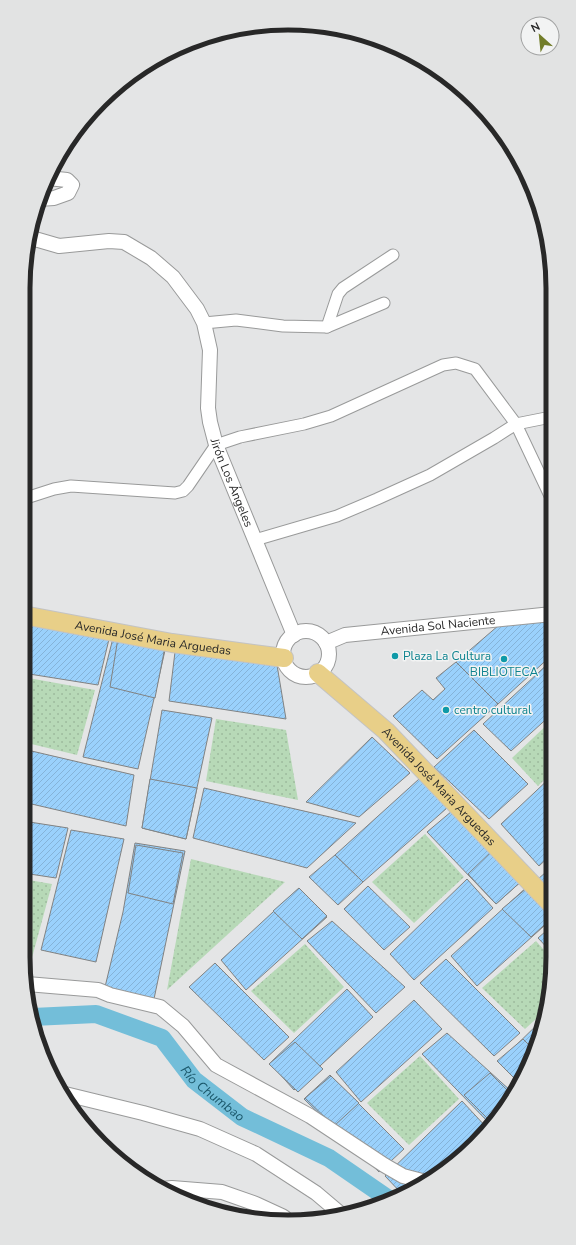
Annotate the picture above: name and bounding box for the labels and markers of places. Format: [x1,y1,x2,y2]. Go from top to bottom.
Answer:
place label: Plaza La Cultura [403,648,491,664]
marker: Plaza La Cultura [390,651,400,661]
marker: BIBLIOTECA [499,654,509,664]
place label: BIBLIOTECA [470,664,538,680]
place label: centro cultural [454,702,532,718]
marker: centro cultural [441,705,451,715]

